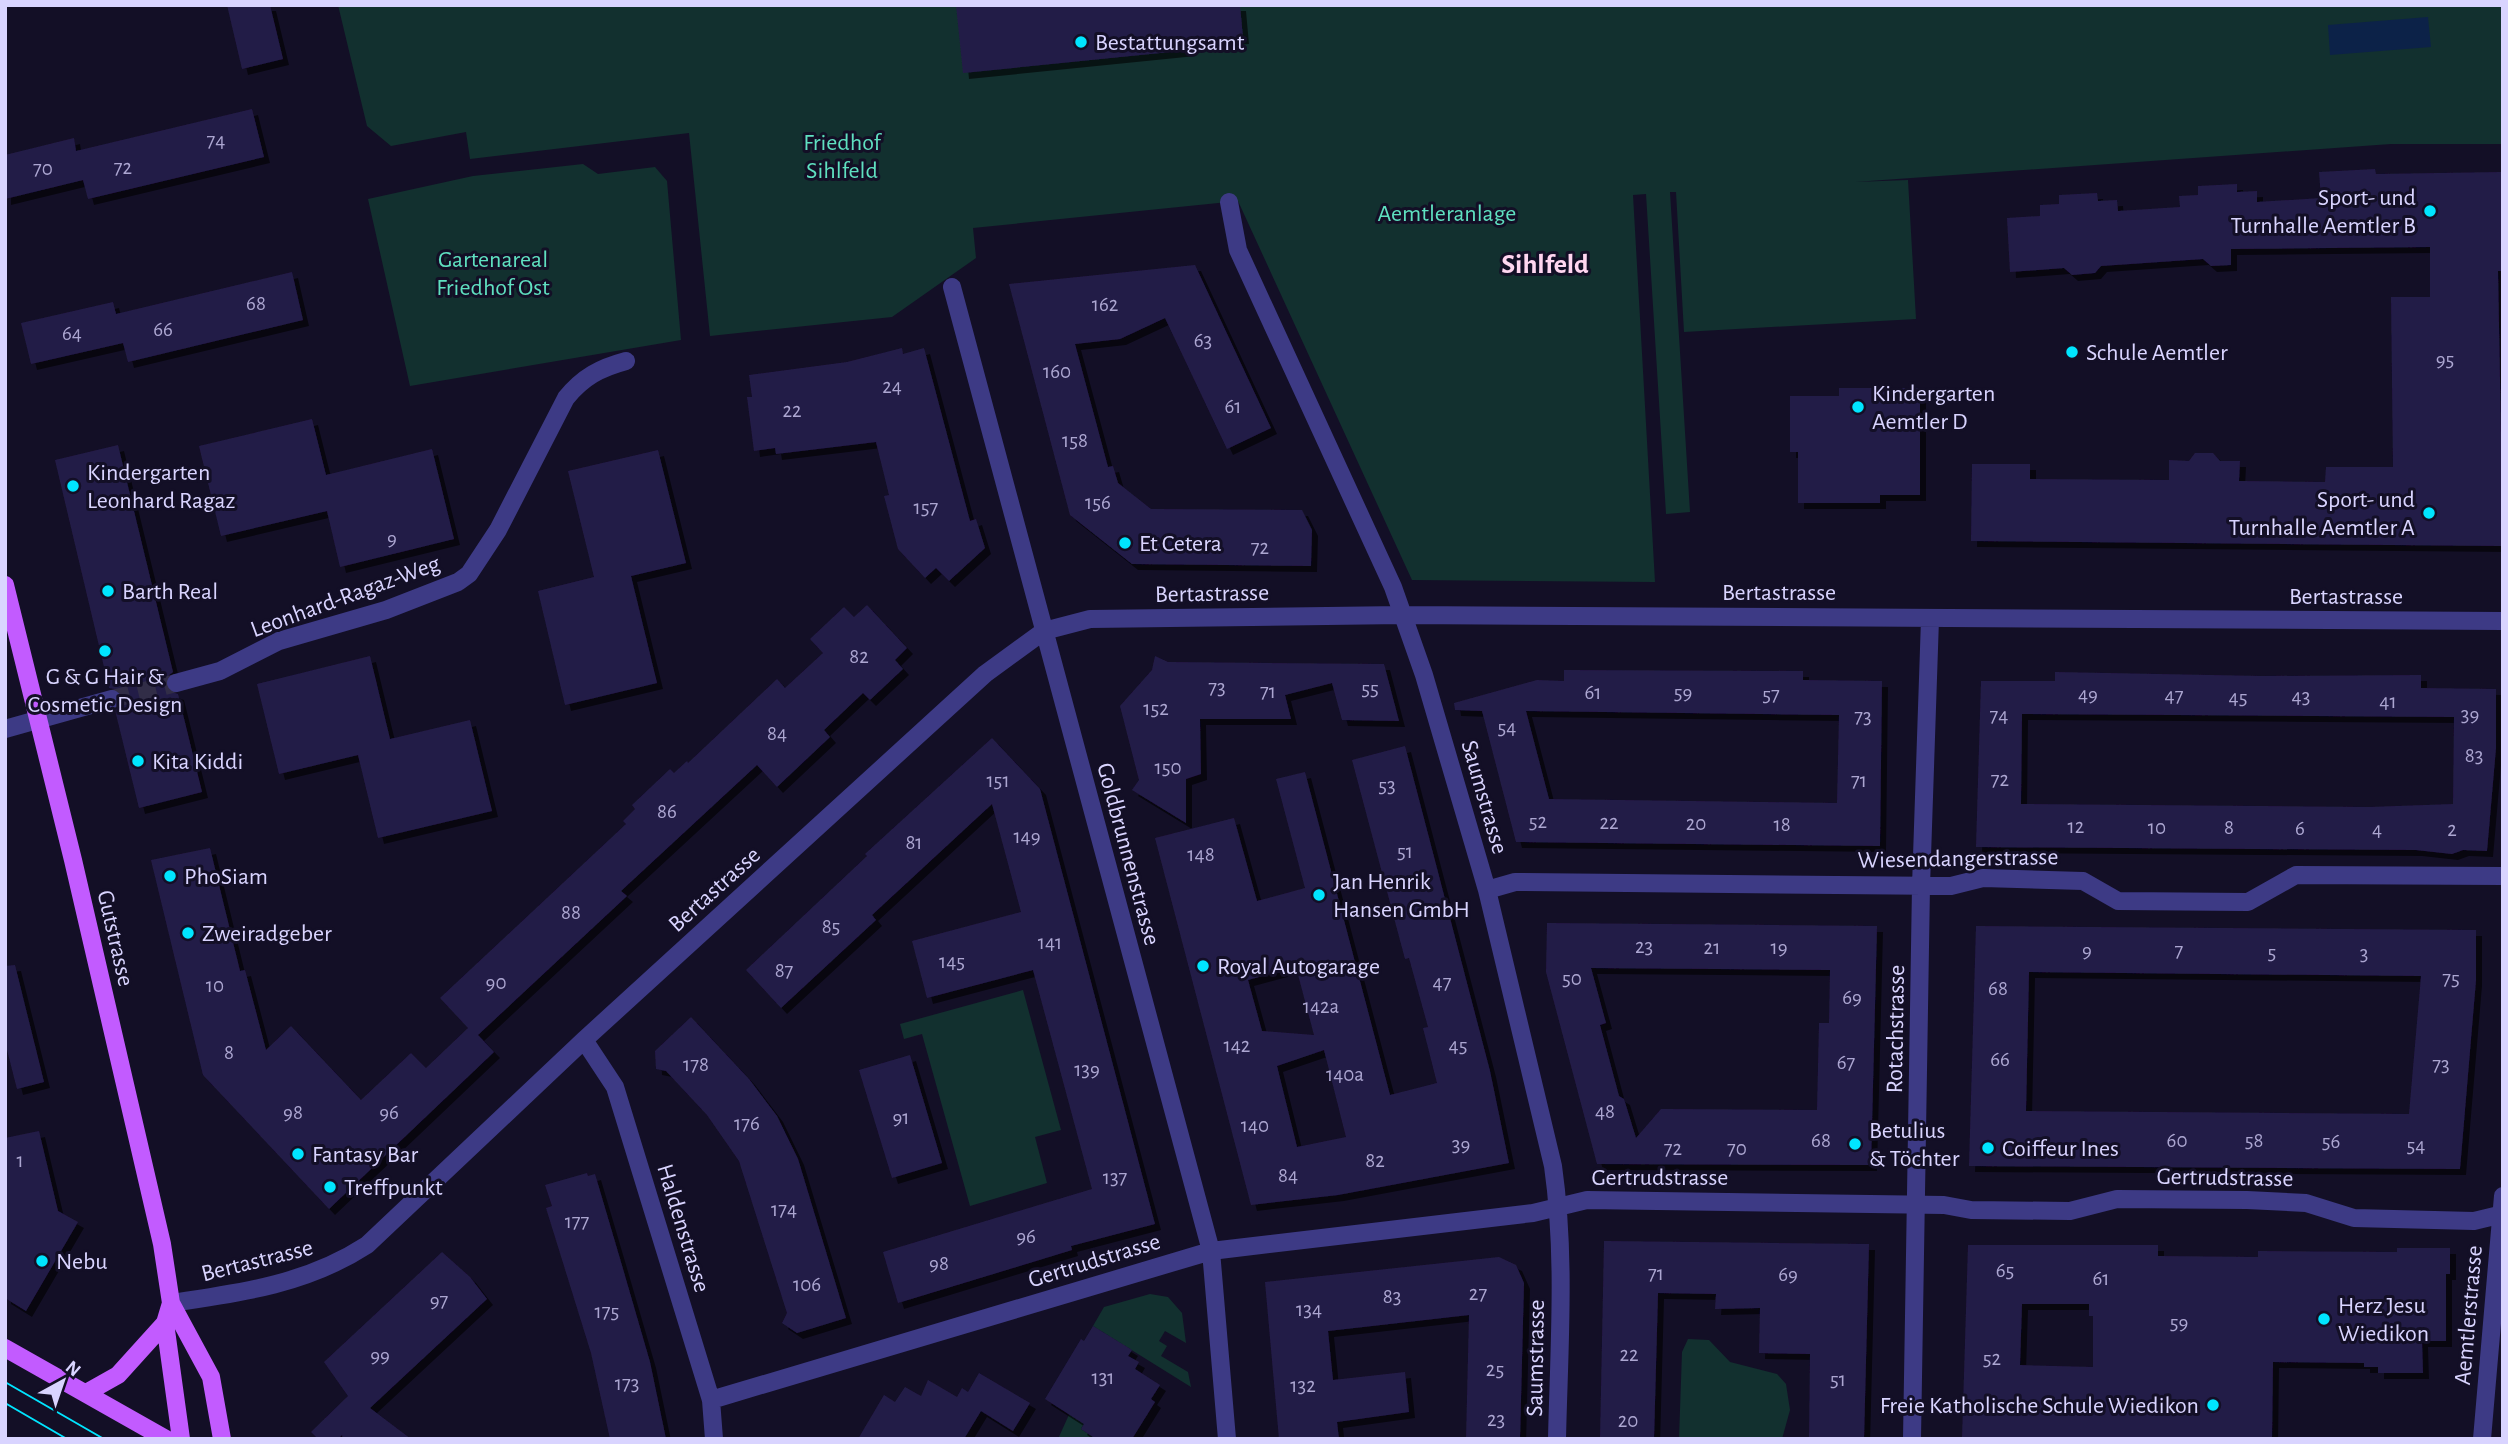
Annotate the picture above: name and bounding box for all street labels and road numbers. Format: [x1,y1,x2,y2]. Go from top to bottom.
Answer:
street label: Leonhard-Ragaz-Weg [248,551,443,642]
street label: Bertastrasse [1155,581,1269,607]
street label: Bertastrasse [1722,581,1836,605]
street label: Bertastrasse [2289,585,2403,609]
street label: Saumstrasse [1456,738,1512,857]
street label: Goldbrunnenstrasse [1092,760,1164,948]
street label: Bertastrasse [664,843,765,937]
street label: Wiesendangerstrasse [1857,845,2059,873]
street label: Gutstrasse [92,888,138,989]
street label: Rotachstrasse [1883,964,1909,1094]
street label: Haldenstrasse [652,1161,714,1295]
street label: Gertrudstrasse [2156,1165,2294,1191]
street label: Gertrudstrasse [1592,1166,1728,1190]
street label: Gertrudstrasse [1025,1229,1163,1292]
street label: Bertastrasse [199,1236,316,1286]
street label: Aemtlerstrasse [2451,1244,2487,1386]
street label: Saumstrasse [1523,1299,1549,1417]

